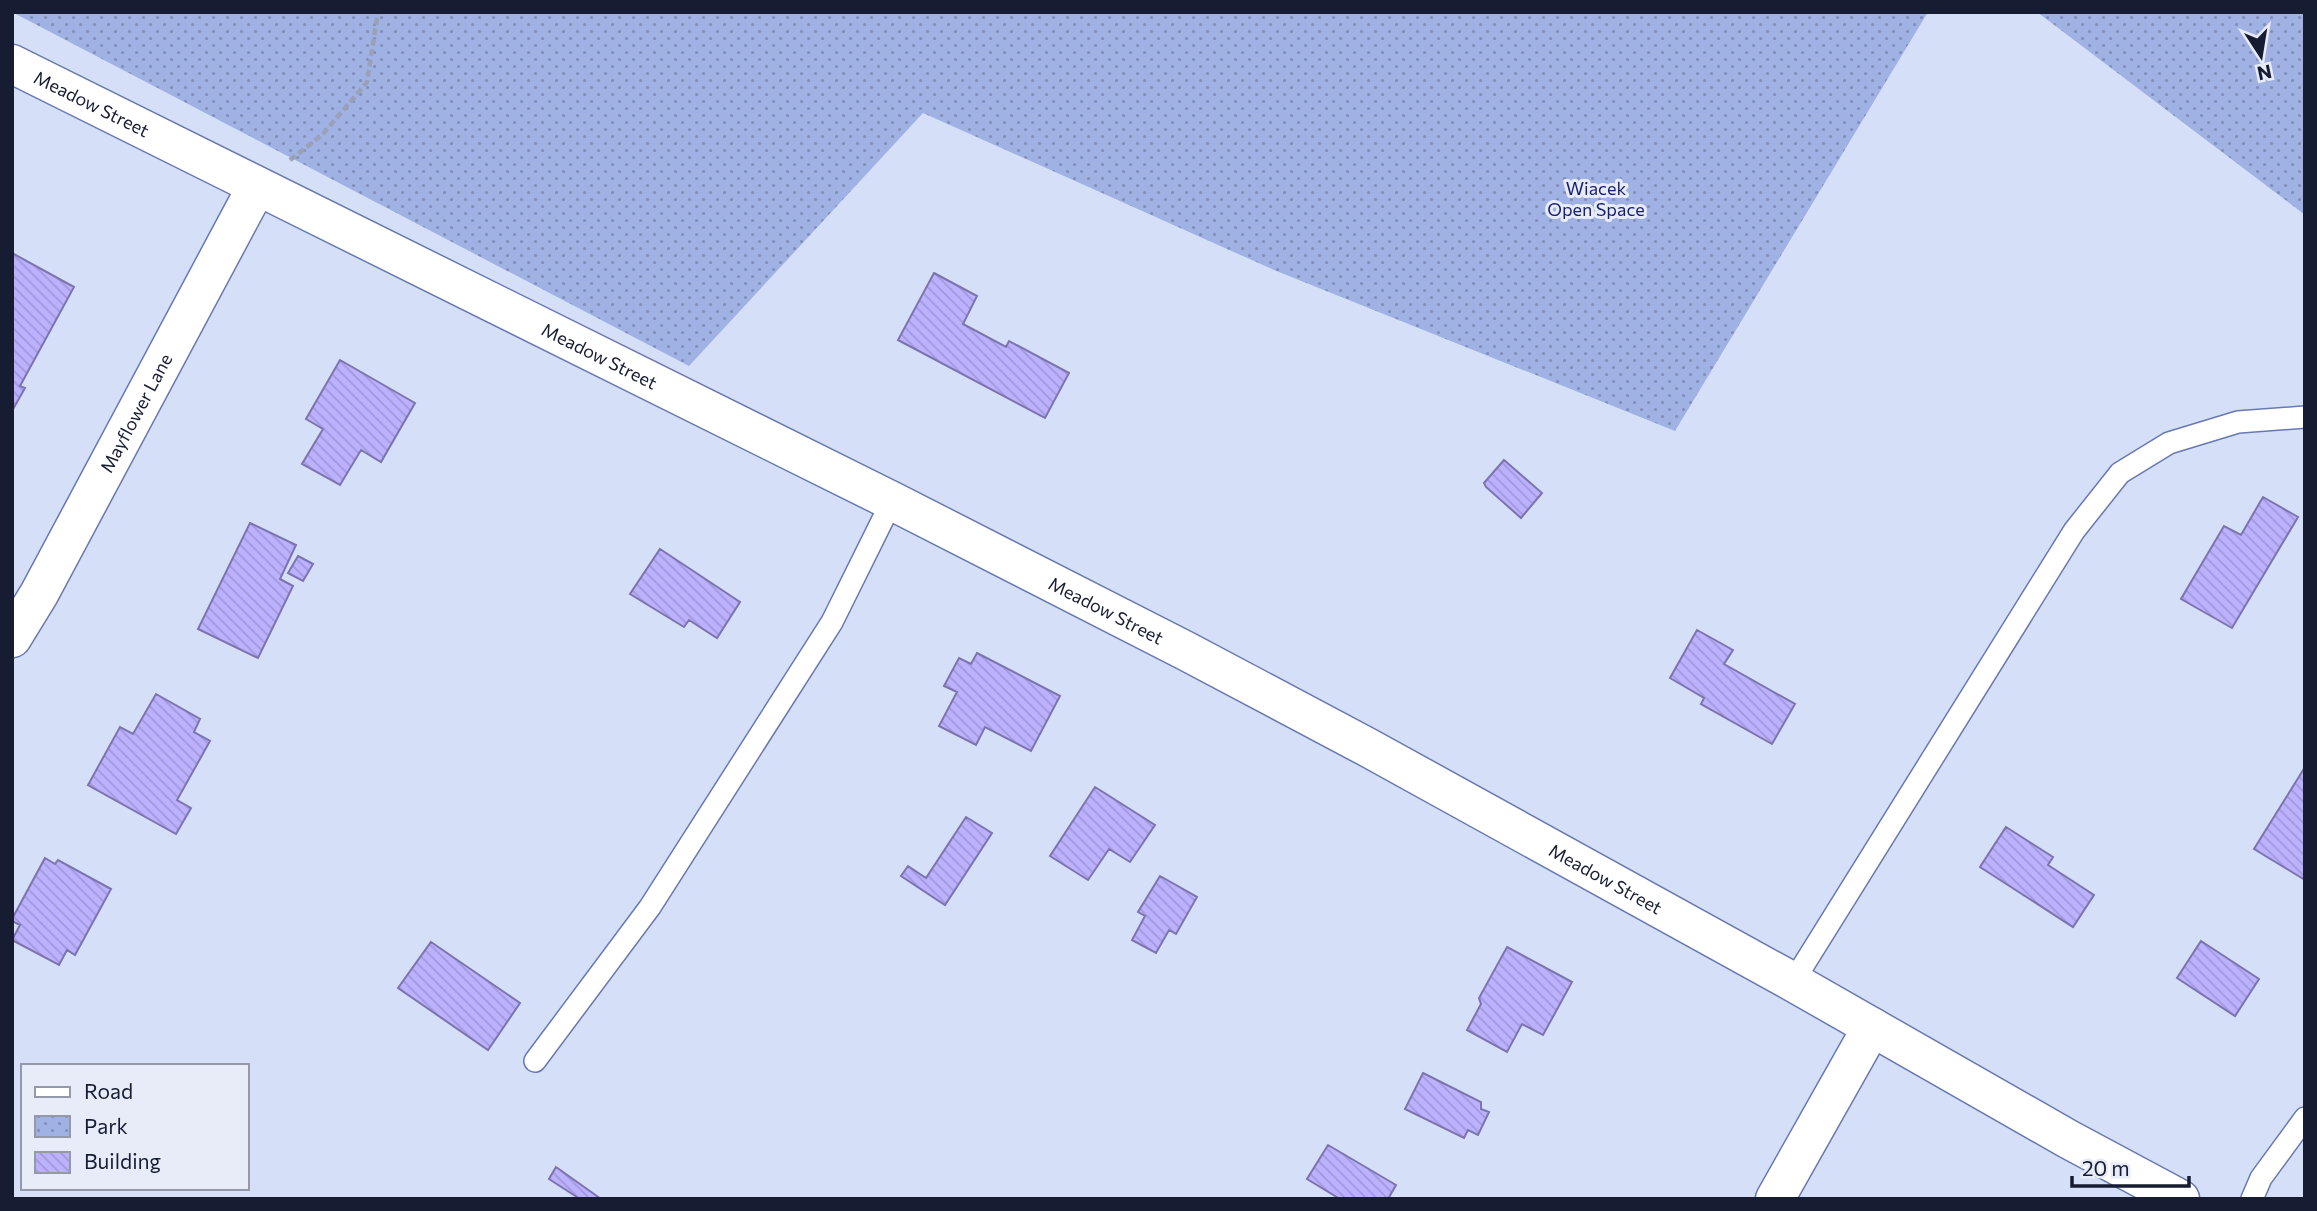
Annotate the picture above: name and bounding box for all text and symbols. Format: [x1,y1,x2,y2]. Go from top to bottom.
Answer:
north arrow [2226,21,2296,91]
text: N [2255,60,2274,86]
street label: Meadow Street [30,66,153,141]
park label: Wiacek Open Space [1547,177,1645,220]
street label: Meadow Street [538,318,661,394]
street label: Mayflower Lane [95,350,176,476]
street label: Meadow Street [1045,572,1167,649]
street label: Meadow Street [1545,839,1666,919]
legend [21,1064,248,1190]
text: Road [84,1078,133,1103]
text: Park [84,1113,128,1138]
scale bar [2072,1144,2189,1188]
text: Building [84,1148,161,1173]
text: 20 m [2082,1155,2130,1180]

